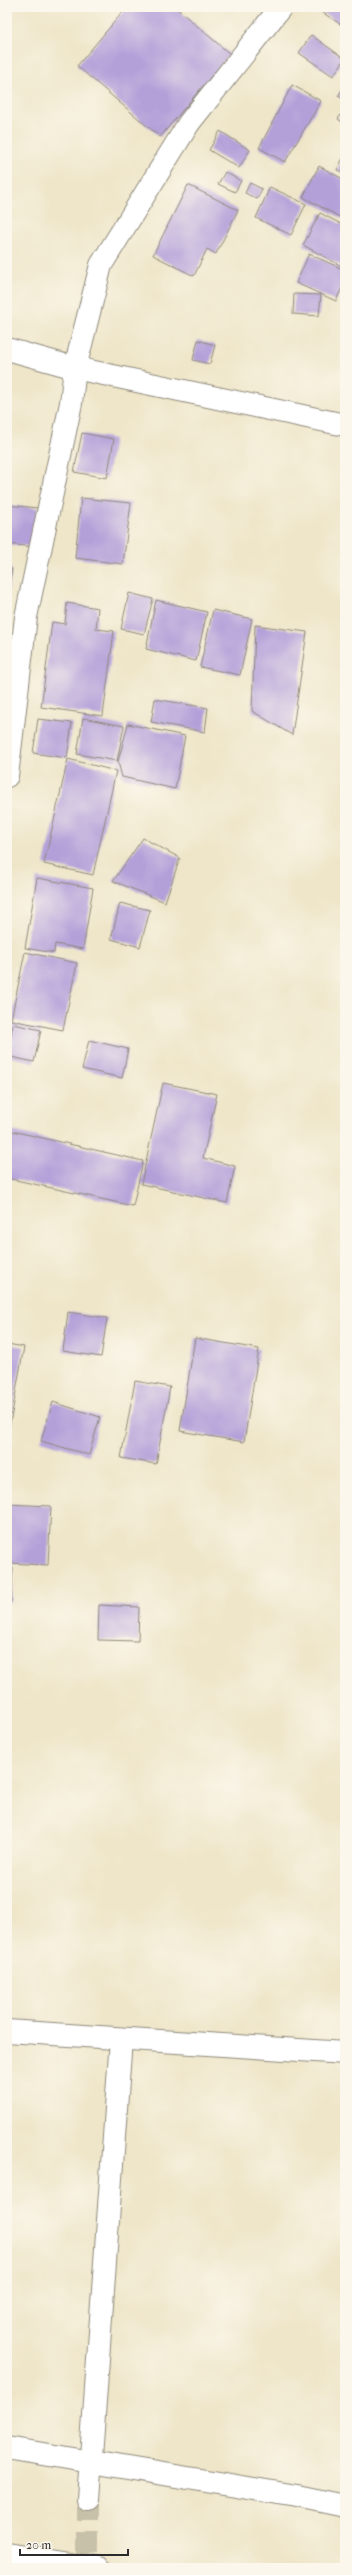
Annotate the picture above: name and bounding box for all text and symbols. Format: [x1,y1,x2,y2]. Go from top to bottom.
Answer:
scale bar [20,2531,128,2557]
text: 20 m [26,2538,51,2552]

